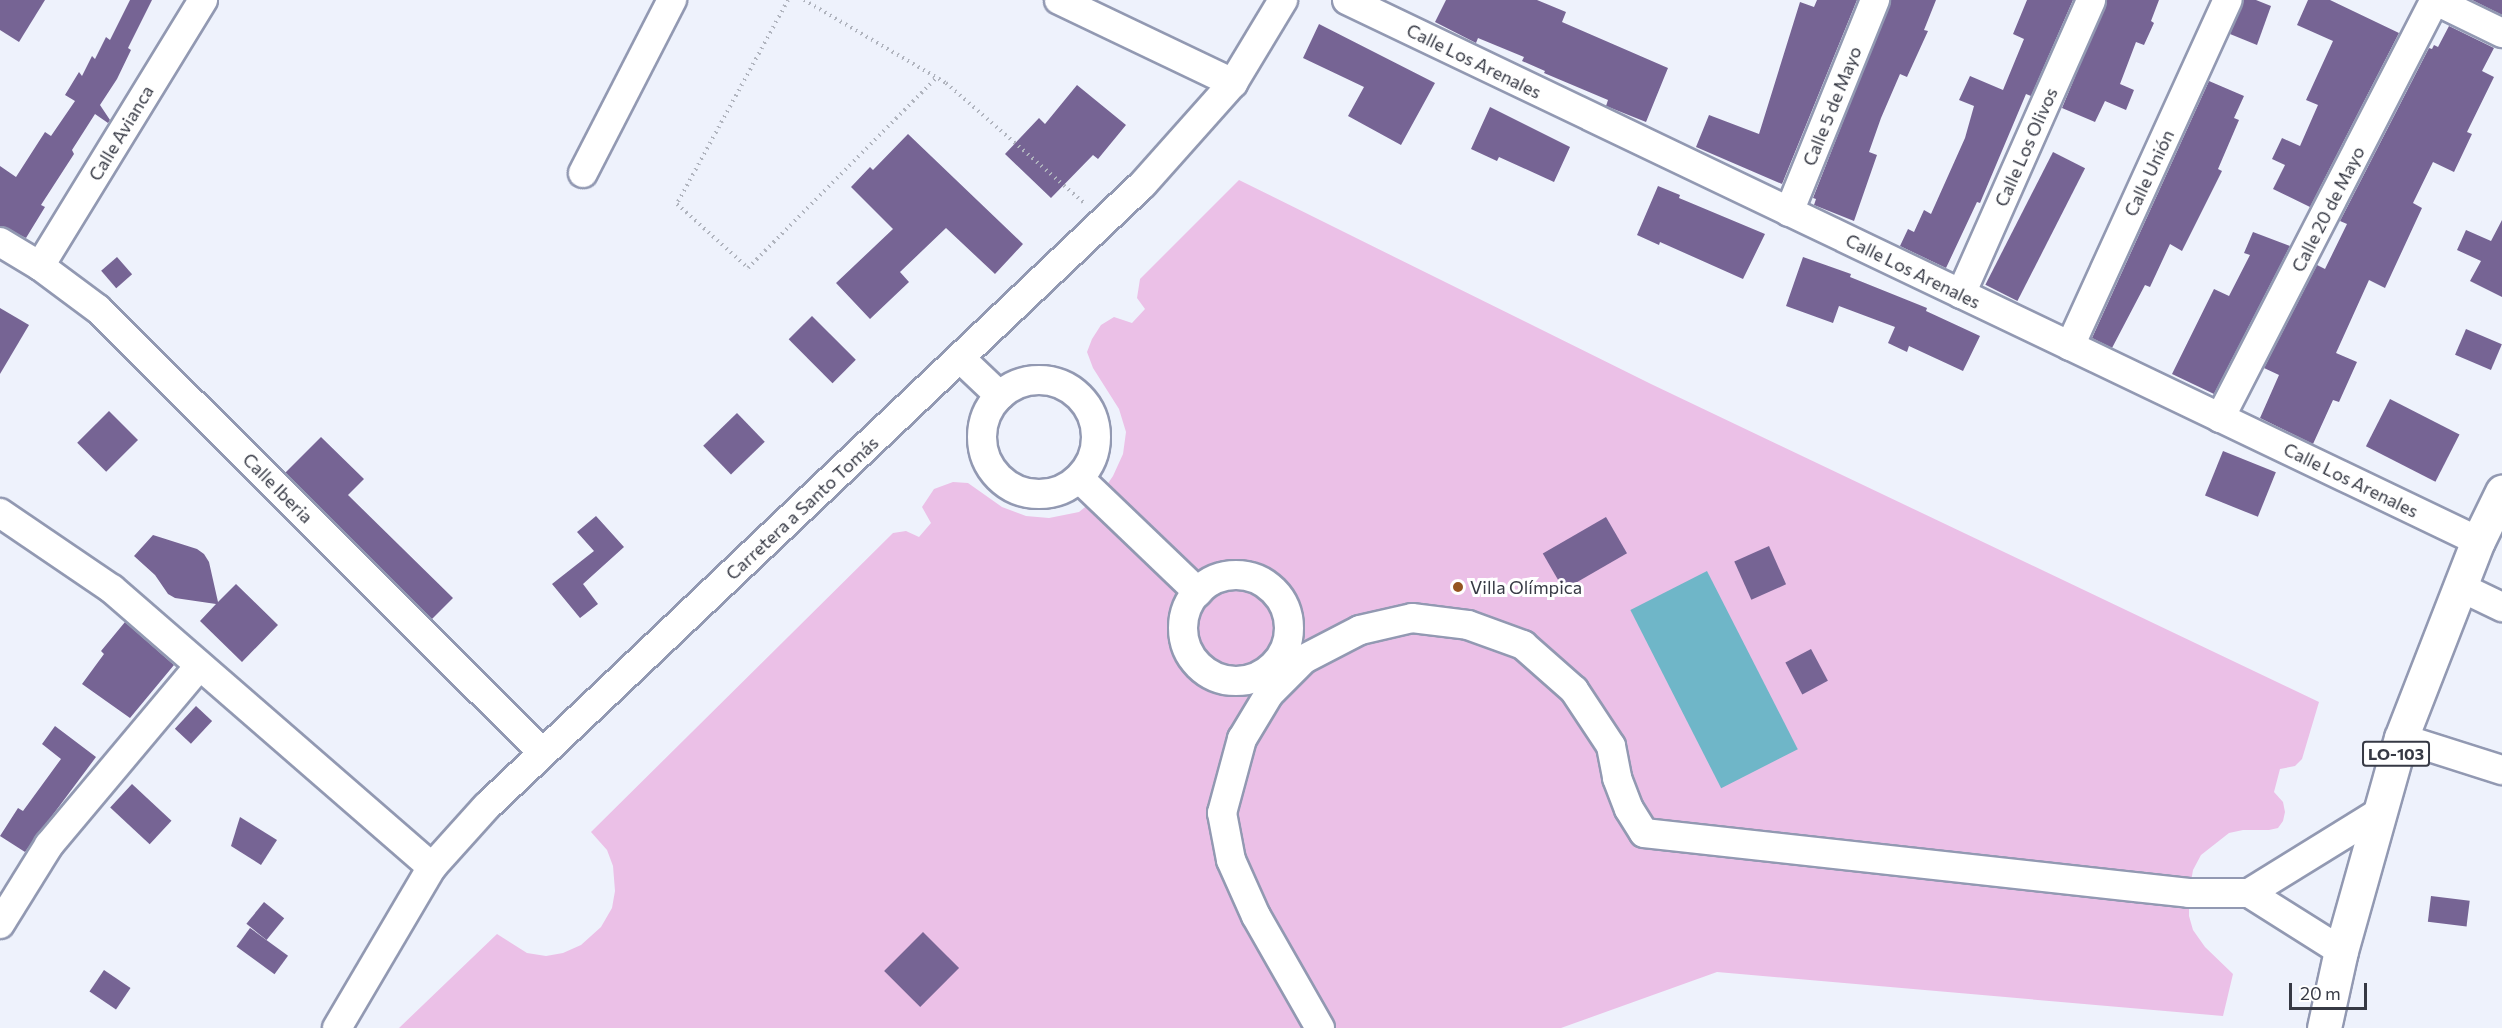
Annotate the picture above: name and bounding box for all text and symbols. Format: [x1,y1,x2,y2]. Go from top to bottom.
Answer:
street label: Calle Los Arenales [1403,19,1545,103]
street label: Calle 5 de Mayo [1798,43,1866,169]
street label: Calle Avianca [84,81,158,185]
street label: Calle Los Olivos [1990,84,2062,210]
street label: Calle Unión [2120,126,2178,220]
street label: Calle 20 de Mayo [2287,142,2369,276]
street label: Calle Los Arenales [1842,229,1984,313]
street label: Carretera a Santo Tomás [721,432,883,584]
street label: Calle Los Arenales [2280,438,2422,522]
street label: Calle Iberia [238,448,318,528]
place label: Villa Olímpica [1470,576,1582,598]
marker: Villa Olímpica [1451,580,1465,594]
road number: LO-103 [2362,741,2430,767]
scale bar [2292,971,2370,1009]
text: 20 m [2300,982,2341,1004]

